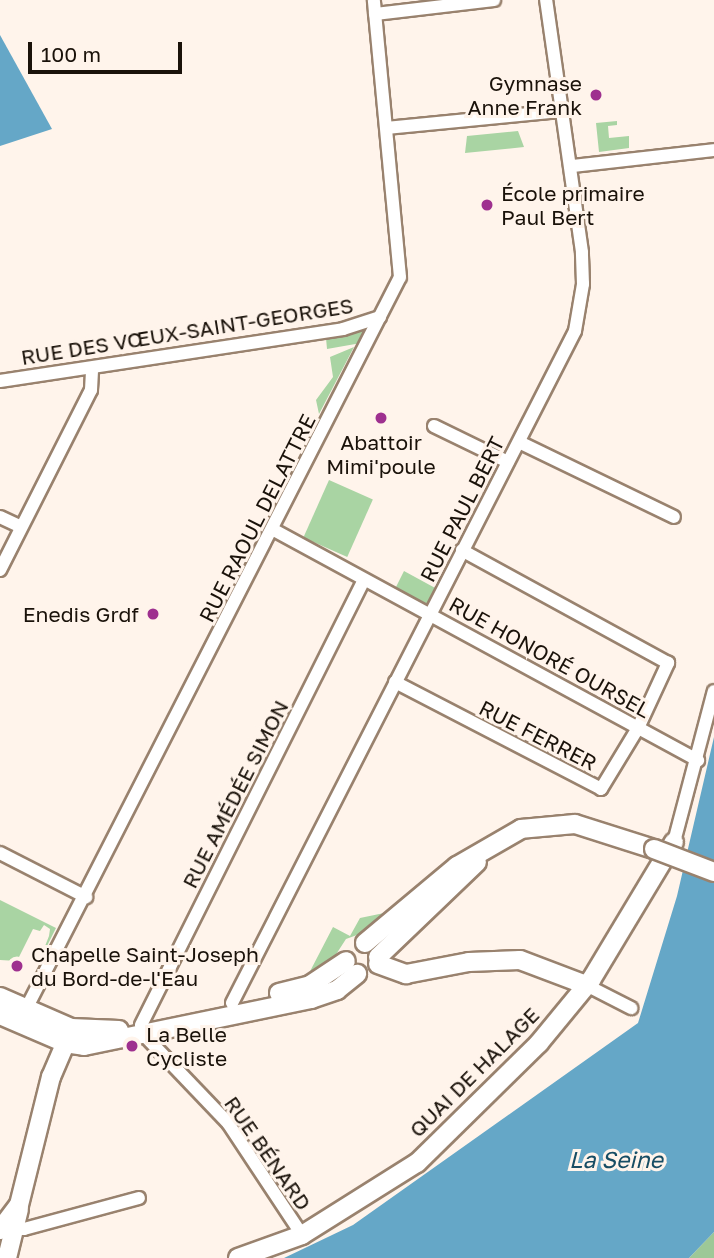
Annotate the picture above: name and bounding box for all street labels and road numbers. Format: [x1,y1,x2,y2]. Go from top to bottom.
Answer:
street label: RUE DES VŒUX-SAINT-GEORGES [19,292,355,370]
street label: RUE RAOUL DELATTRE [194,410,320,626]
street label: RUE PAUL BERT [415,432,509,586]
street label: RUE HONORÉ OURSEL [445,591,655,723]
street label: RUE FERRER [475,695,601,775]
street label: RUE AMÉDÉE SIMON [177,696,293,892]
street label: QUAI DE HALAGE [404,1002,544,1142]
street label: RUE BÉNARD [219,1091,317,1215]

